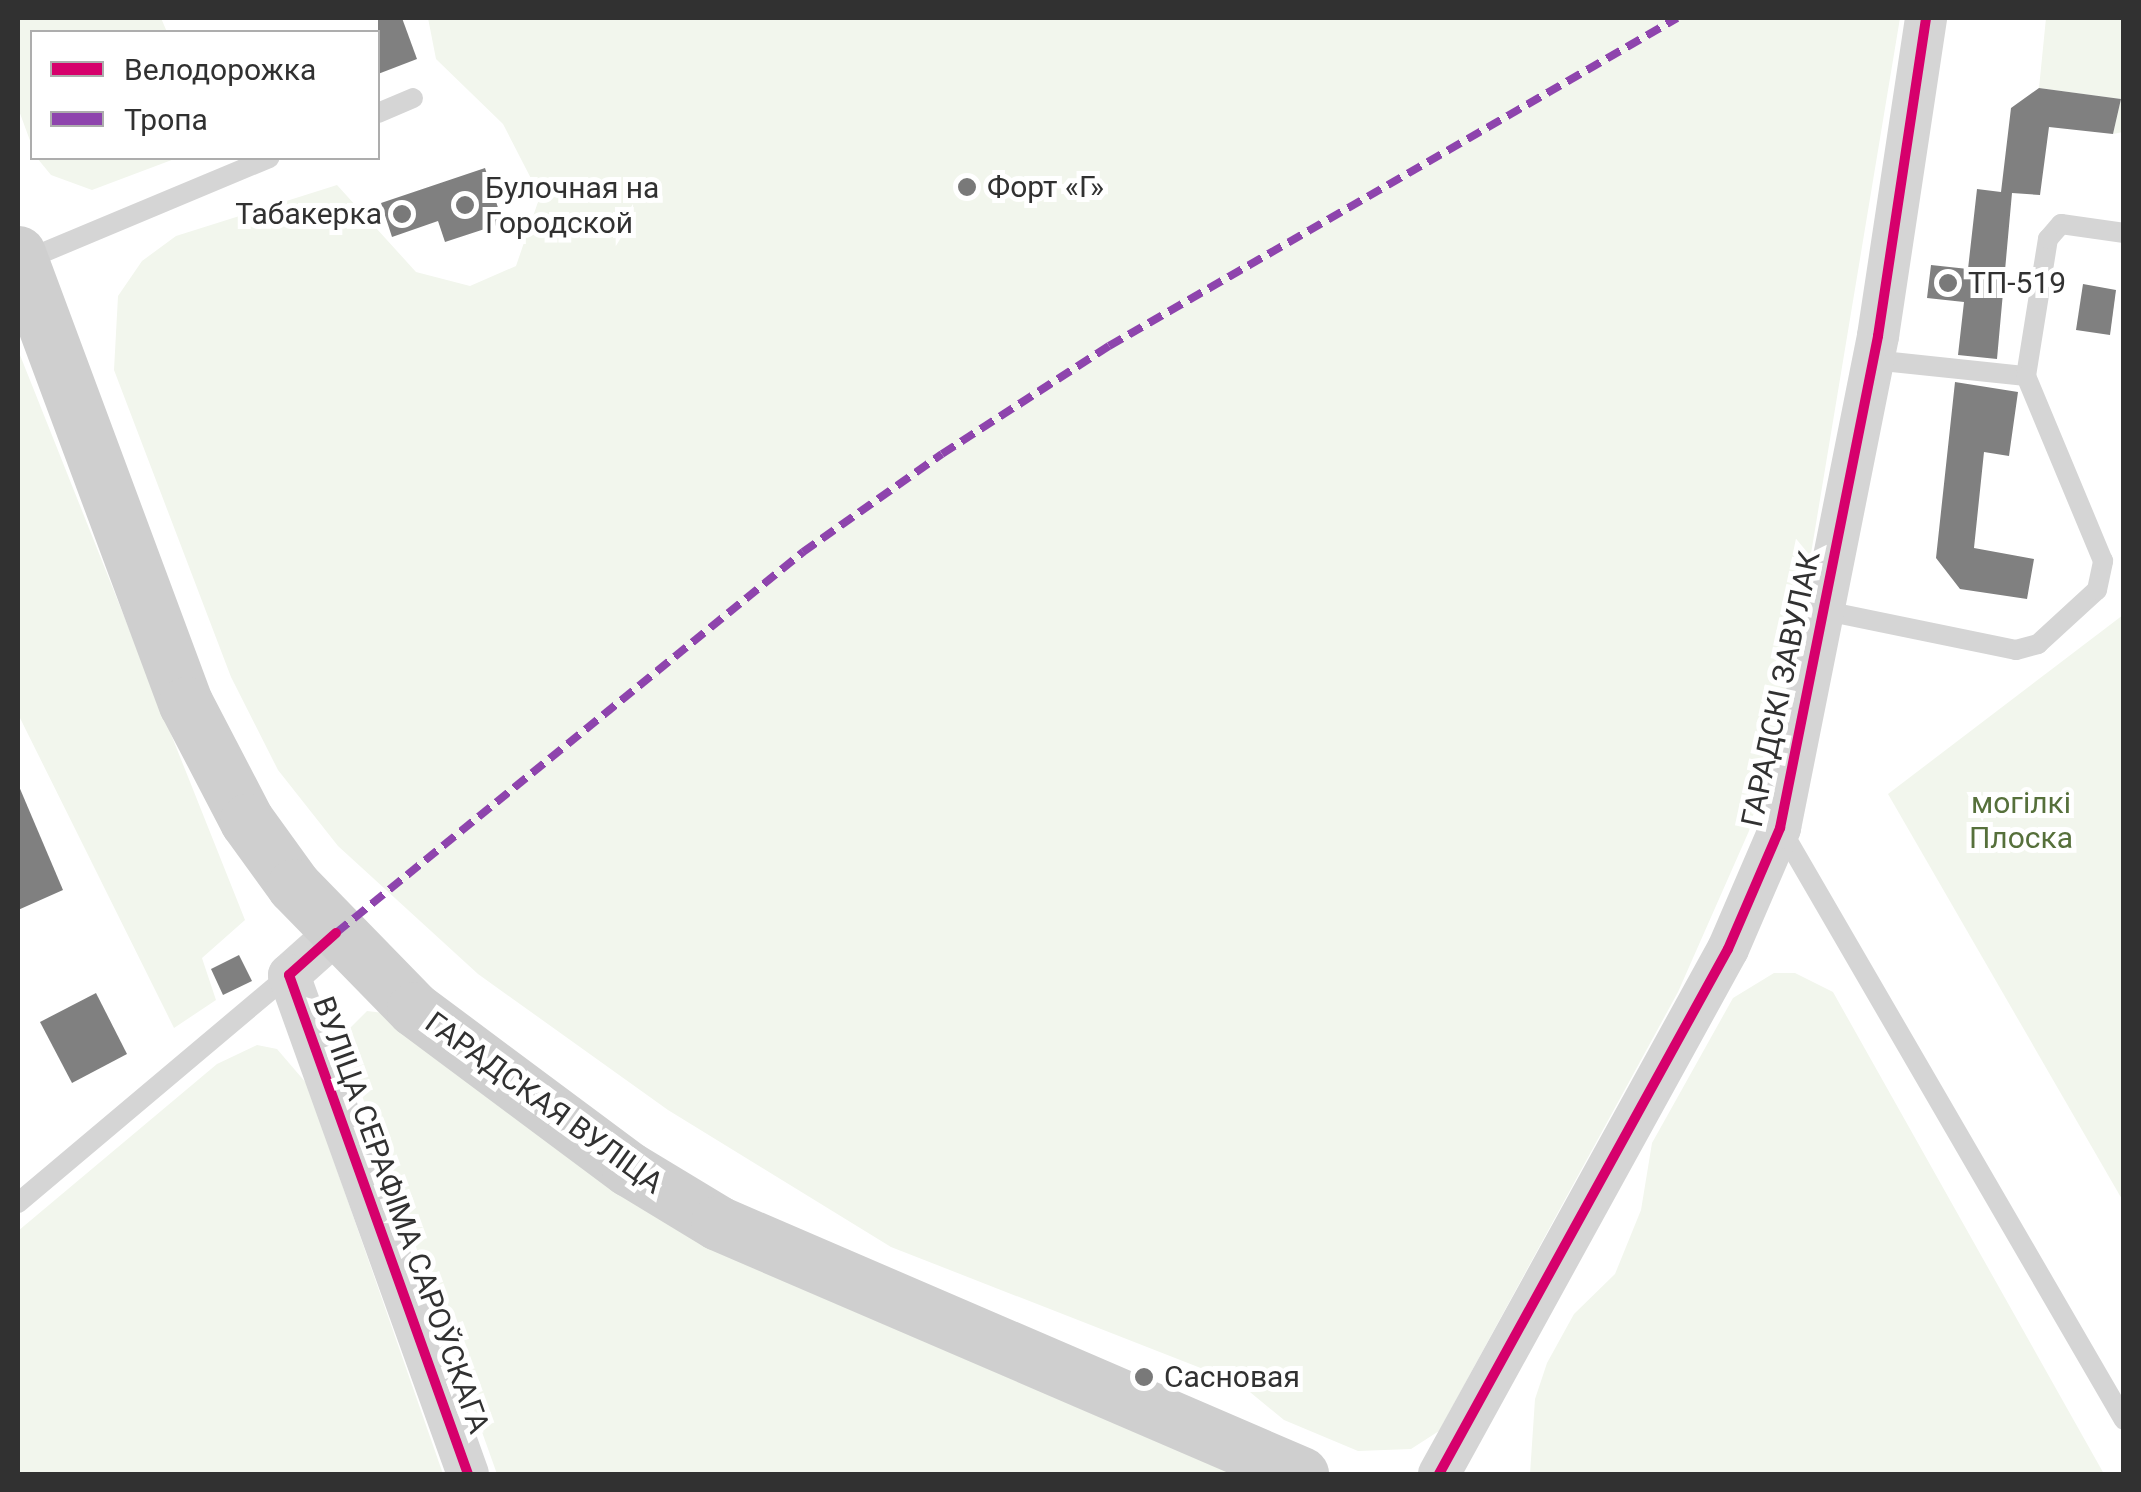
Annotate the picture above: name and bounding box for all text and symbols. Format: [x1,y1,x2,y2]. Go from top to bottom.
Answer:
legend [30,30,380,160]
text: Велодорожка [124,52,316,87]
text: Тропа [124,102,208,137]
place label: Форт «Г» [987,169,1104,205]
place label: Булочная на Городской [485,170,659,240]
marker: Форт «Г» [956,176,978,198]
marker: Булочная на Городской [454,194,476,216]
place label: Табакерка [235,196,382,232]
marker: Табакерка [391,203,413,225]
place label: ТП-519 [1968,265,2066,301]
marker: ТП-519 [1937,272,1959,294]
street label: ГАРАДСКІ ЗАВУЛАК [1734,548,1828,830]
park label: могілкі Плоска [1969,785,2073,856]
street label: ВУЛІЦА СЕРАФІМА САРОЎСКАГА [305,992,497,1438]
street label: ГАРАДСКАЯ ВУЛІЦА [418,1005,670,1201]
place label: Сасновая [1164,1359,1300,1395]
marker: Сасновая [1133,1366,1155,1388]

